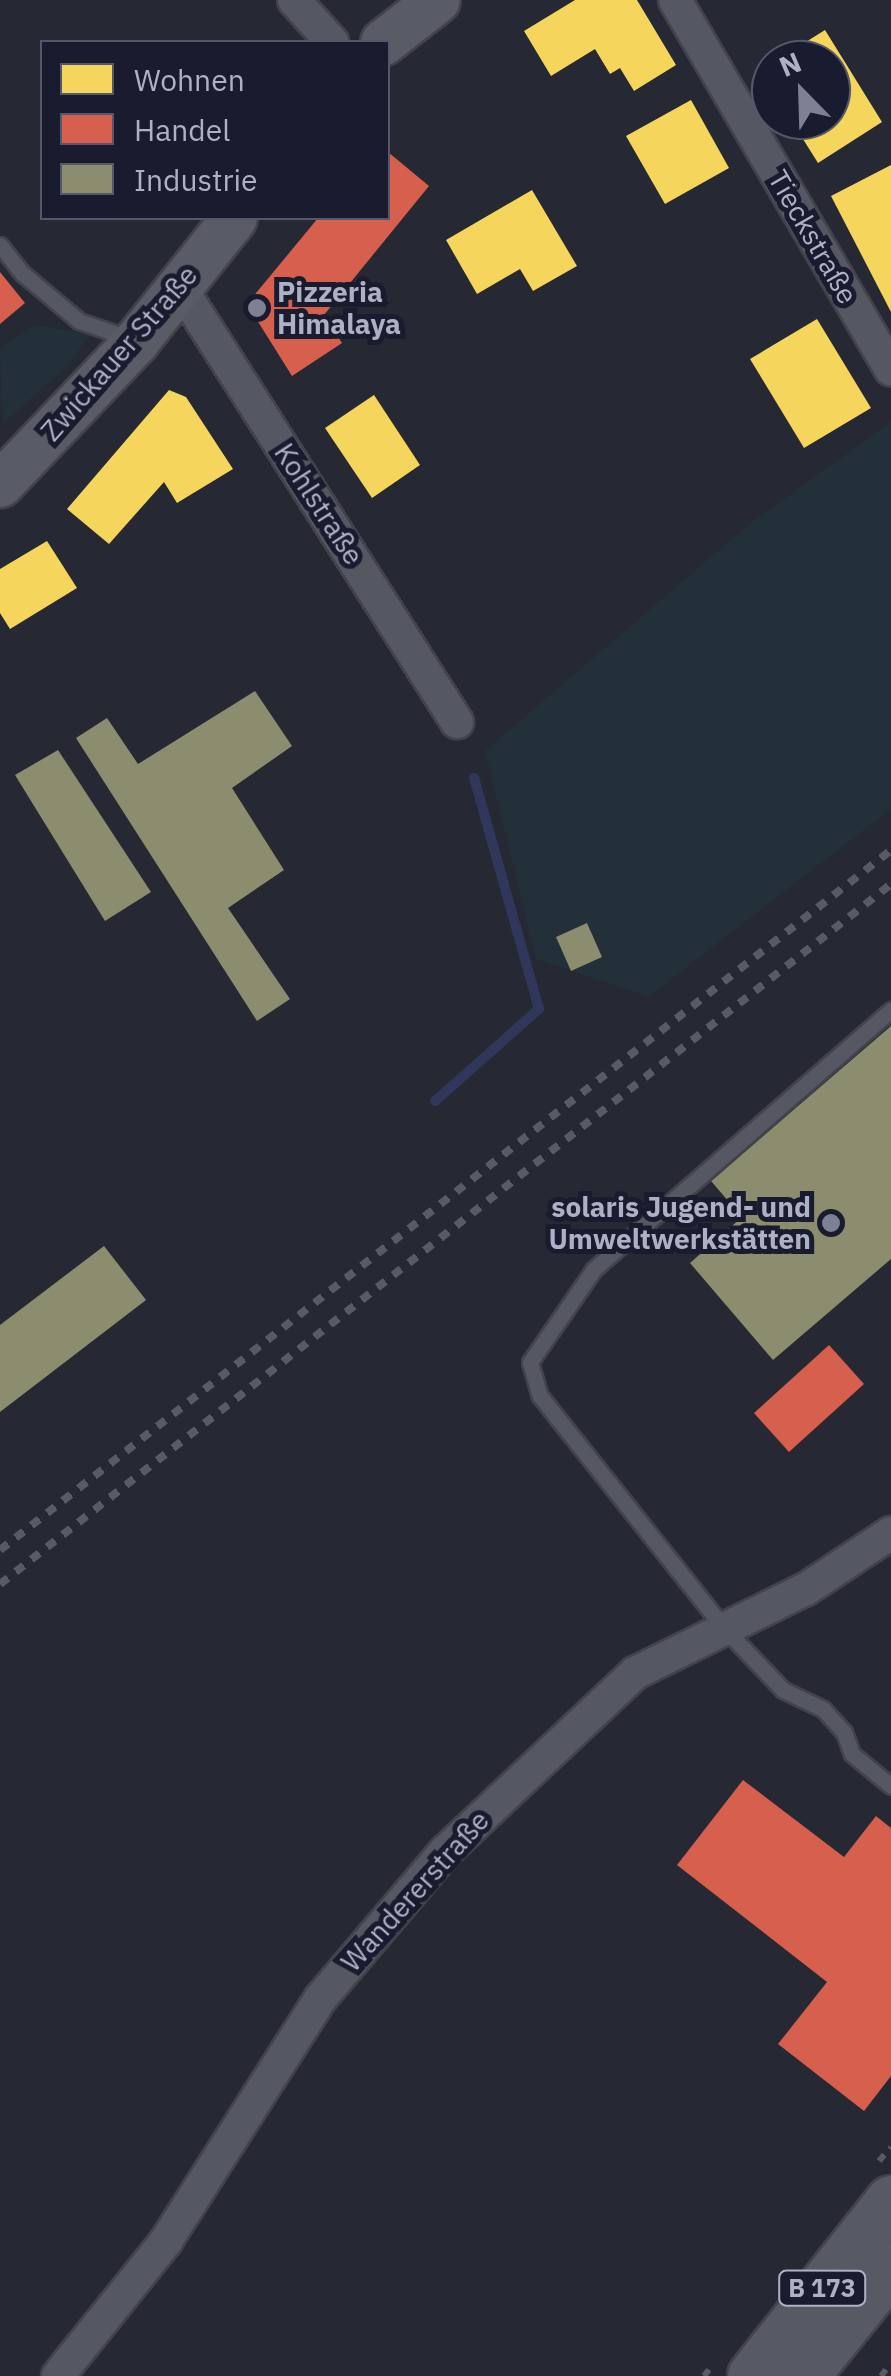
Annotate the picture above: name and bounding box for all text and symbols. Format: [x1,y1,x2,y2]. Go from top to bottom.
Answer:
legend [40,40,390,220]
north arrow [751,40,851,140]
text: N [773,43,806,85]
text: Wohnen [134,60,245,99]
text: Handel [134,110,230,149]
text: Industrie [134,160,257,199]
street label: Tieckstraße [761,164,865,310]
street label: Zwickauer Straße [34,259,204,447]
place label: Pizzeria Himalaya [277,275,401,341]
marker: Pizzeria Himalaya [246,297,268,319]
street label: Kohlstraße [267,437,371,571]
place label: solaris Jugend- und Umweltwerkstätten [548,1190,811,1256]
marker: solaris Jugend- und Umweltwerkstätten [820,1212,842,1234]
street label: Wandererstraße [334,1804,496,1978]
road number: B 173 [777,2268,867,2308]

